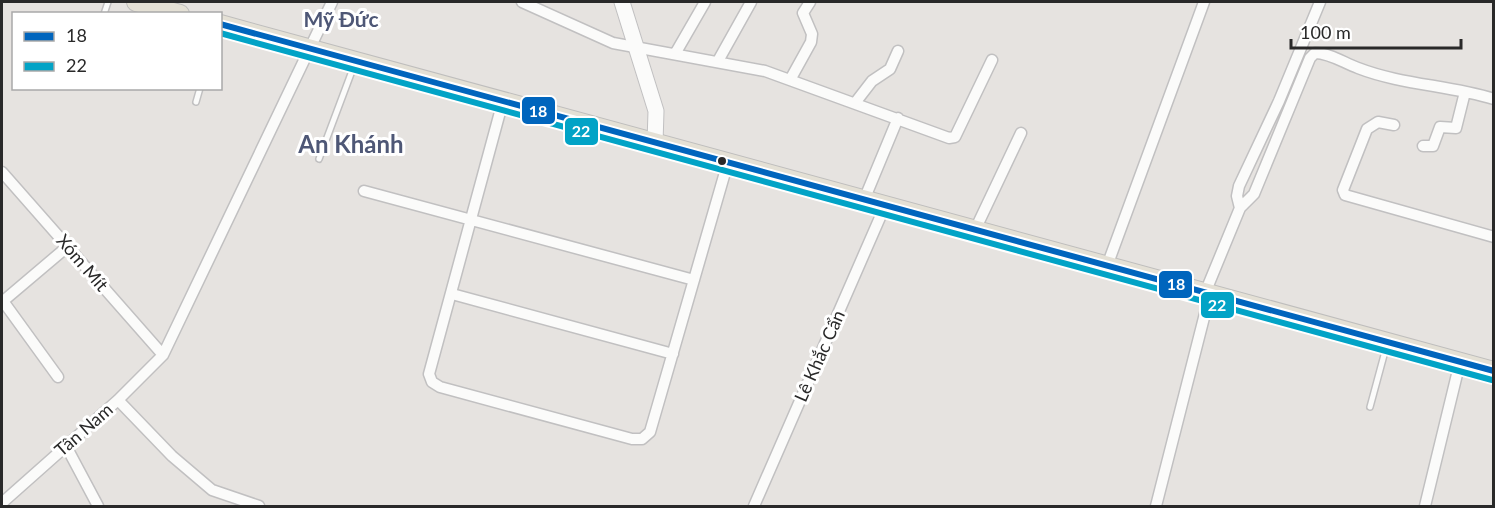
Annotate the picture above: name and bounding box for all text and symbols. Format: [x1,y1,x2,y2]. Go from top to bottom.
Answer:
district label: Mỹ Đức [303,6,379,31]
legend [12,12,222,90]
scale bar [1291,12,1460,50]
text: 100 m [1300,21,1351,43]
text: 18 [66,24,87,46]
text: 22 [66,54,87,76]
line badge: 18 [521,96,556,125]
text: 18 [529,101,547,120]
line badge: 22 [564,117,599,146]
text: 22 [572,121,590,140]
district label: An Khánh [297,129,404,158]
unlabelled marker [716,155,728,167]
street label: Xóm Mít [52,229,114,296]
line badge: 18 [1158,270,1193,299]
text: 18 [1167,274,1185,293]
line badge: 22 [1200,291,1235,319]
text: 22 [1208,295,1226,314]
street label: Lê Khắc Cẩn [789,306,849,405]
street label: Tân Nam [50,398,117,460]

